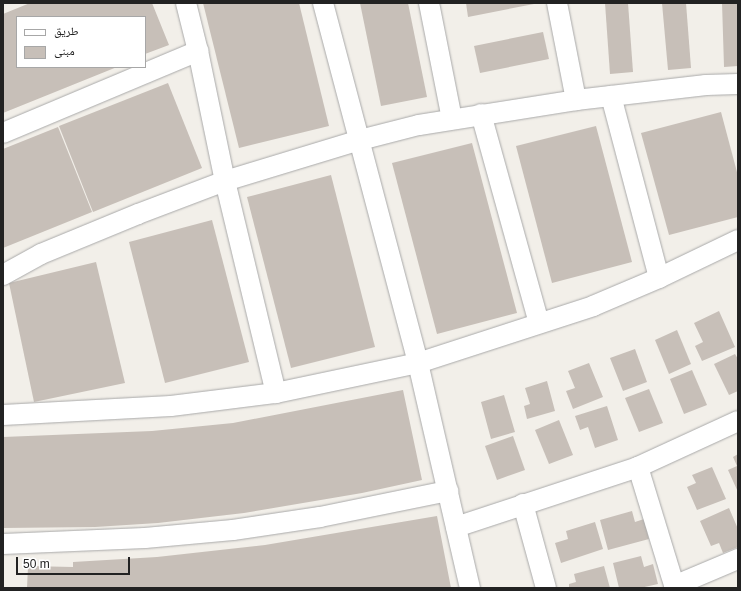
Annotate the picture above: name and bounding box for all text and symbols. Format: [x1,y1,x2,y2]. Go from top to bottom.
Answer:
legend [16,16,146,68]
text: طريق [54,24,79,38]
text: مبنى [54,44,75,58]
scale bar [18,549,132,575]
text: 50 m [23,557,50,571]

